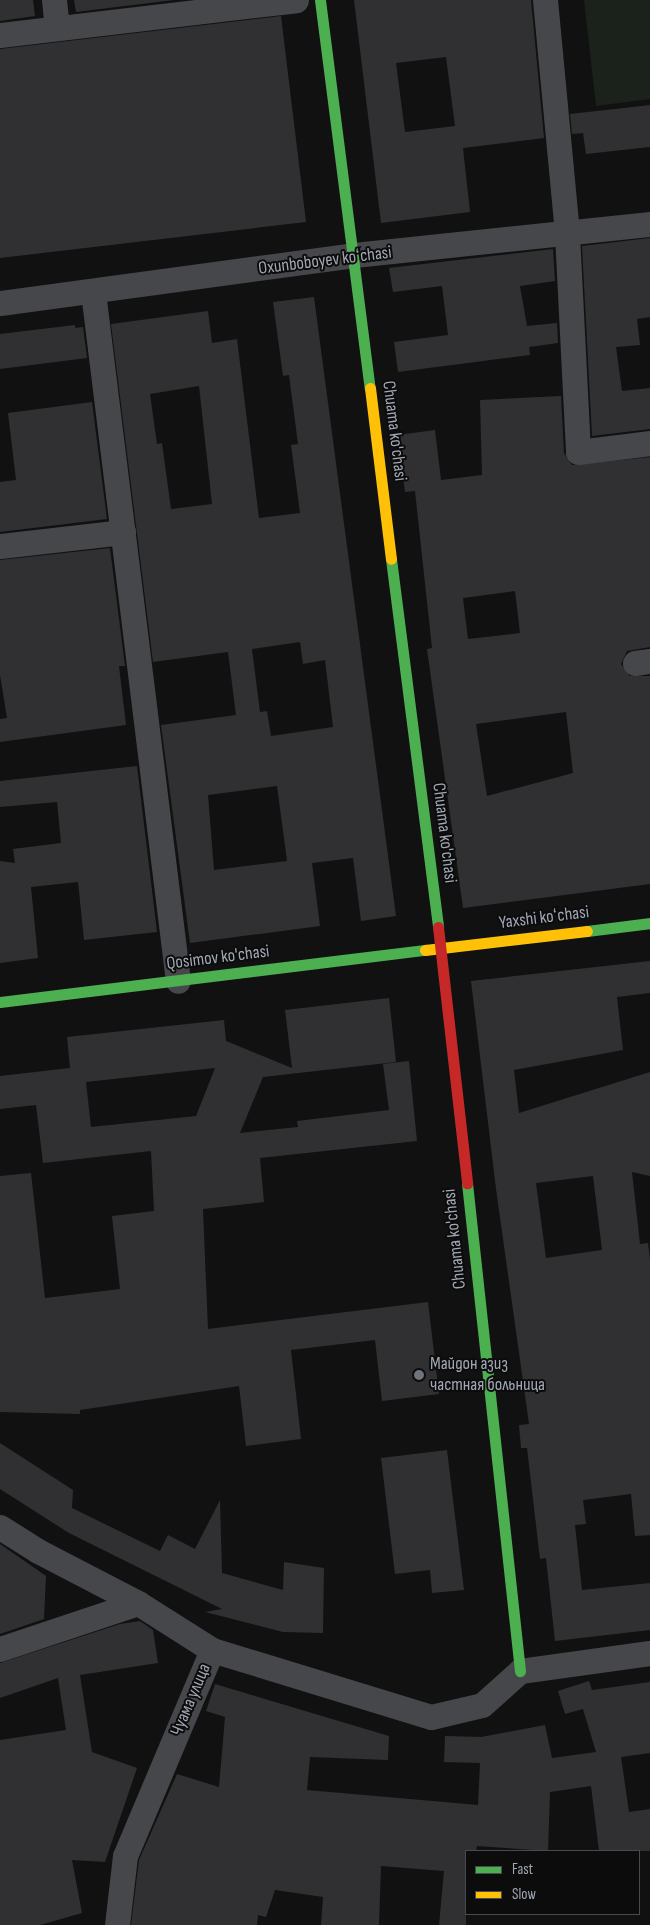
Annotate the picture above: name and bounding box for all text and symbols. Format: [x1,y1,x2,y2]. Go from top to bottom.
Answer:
street label: Oxunboboyev koʻchasi [257,242,393,280]
street label: Chuama ko'chasi [377,380,411,482]
street label: Chuama ko'chasi [427,782,461,884]
street label: Yaxshi koʻchasi [498,902,590,934]
street label: Qosimov ko'chasi [165,941,271,975]
street label: Chuama ko'chasi [439,1188,471,1290]
place label: Майдон азиз частная больница [430,1354,545,1396]
marker: Майдон азиз частная больница [412,1368,426,1382]
street label: Чуама улица [166,1661,216,1739]
legend [465,1850,640,1915]
text: Fast [512,1860,533,1879]
text: Slow [512,1885,536,1904]

